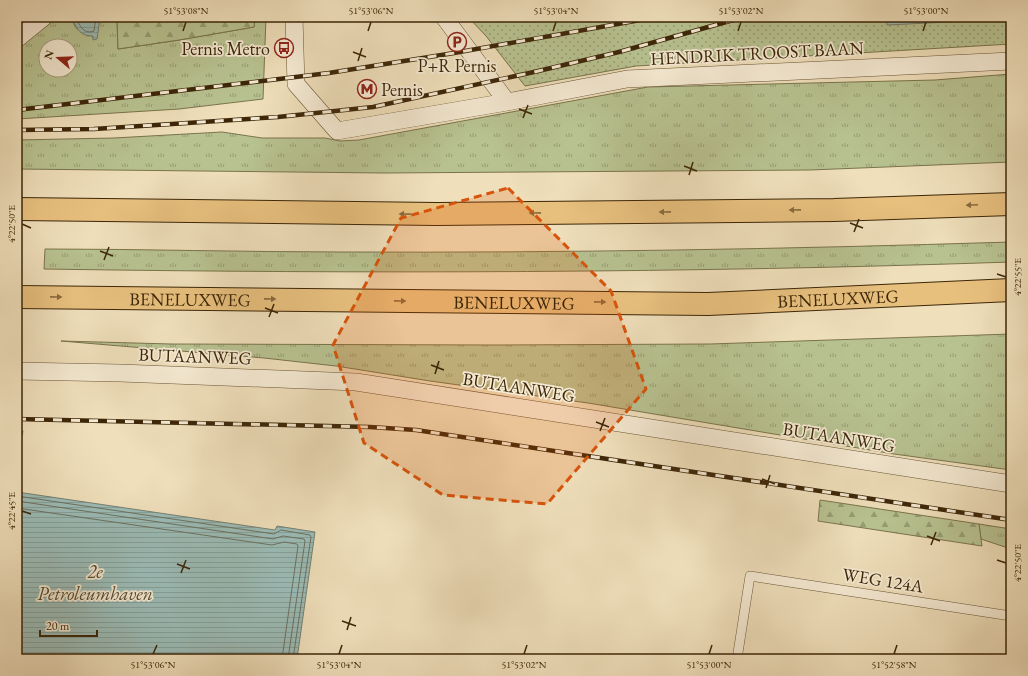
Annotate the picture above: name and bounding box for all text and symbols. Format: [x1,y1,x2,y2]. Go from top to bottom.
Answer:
text: 51°53'08"N [164,4,209,17]
text: 51°53'06"N [349,4,394,17]
text: 51°53'04"N [534,4,579,17]
text: 51°53'02"N [719,4,764,17]
text: 51°53'00"N [904,4,949,17]
parking icon: P+R Pernis [446,31,468,53]
street label: HENDRIK TROOST BAAN [650,36,865,70]
place label: Pernis Metro [181,37,270,60]
bus stop icon: Pernis Metro [273,37,295,59]
north arrow [38,38,78,78]
text: N [40,48,57,61]
place label: P+R Pernis [418,54,497,77]
metro station icon: Pernis [356,78,378,100]
place label: Pernis [381,78,423,101]
one-way arrow [966,202,978,209]
text: 4°22'50"E [5,205,18,243]
one-way arrow [788,207,801,213]
one-way arrow [658,209,671,215]
one-way arrow [528,210,541,216]
one-way arrow [398,211,411,217]
text: 4°22'55"E [1011,258,1024,296]
street label: BENELUXWEG [777,284,899,312]
street label: BENELUXWEG [129,287,251,311]
street label: BENELUXWEG [453,290,575,314]
one-way arrow [50,294,63,300]
one-way arrow [264,296,277,302]
one-way arrow [394,297,406,304]
one-way arrow [594,299,606,306]
street label: BUTAANWEG [138,343,252,369]
street label: BUTAANWEG [461,367,577,407]
street label: BUTAANWEG [781,417,897,457]
text: 4°22'45"E [5,492,18,530]
text: 4°22'50"E [1011,544,1024,582]
water label: 2e Petroleumhaven [37,559,153,606]
street label: WEG 124A [841,562,926,598]
scale bar [40,612,97,638]
text: 20 m [46,618,70,634]
text: 51°53'06"N [131,658,176,671]
text: 51°53'04"N [317,658,362,671]
text: 51°53'02"N [502,658,547,671]
text: 51°53'00"N [687,658,732,671]
text: 51°52'58"N [872,658,917,671]

